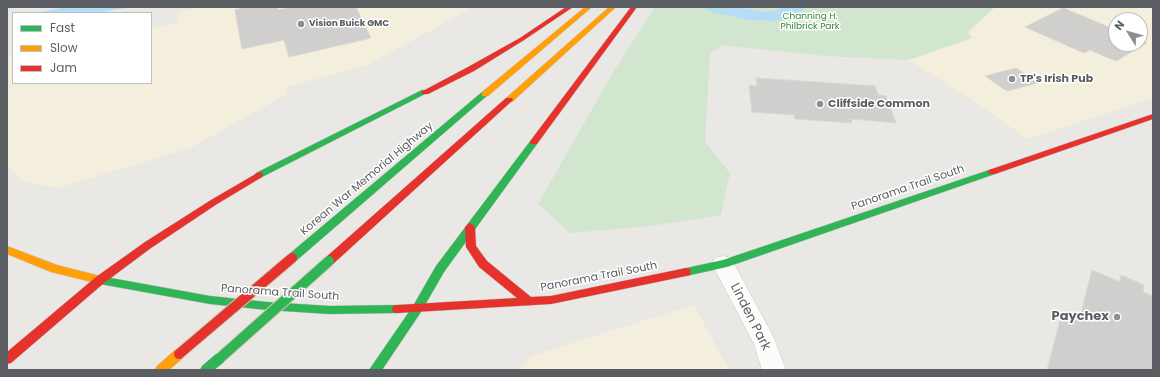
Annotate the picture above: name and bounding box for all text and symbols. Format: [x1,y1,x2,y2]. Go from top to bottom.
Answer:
legend [12,12,152,84]
park label: Channing H. Philbrick Park [781,12,839,33]
north arrow [1108,12,1148,52]
text: N [1110,17,1128,34]
text: Fast [50,19,75,36]
marker: Vision Buick GMC [296,19,306,29]
place label: Vision Buick GMC [309,19,389,29]
text: Slow [50,39,78,56]
text: Jam [50,59,77,76]
place label: TP's Irish Pub [1020,72,1093,86]
marker: TP's Irish Pub [1007,74,1017,84]
place label: Cliffside Common [828,97,930,111]
marker: Cliffside Common [815,99,825,109]
street label: Korean War Memorial Highway [298,120,436,238]
street label: Panorama Trail South [850,162,966,214]
street label: Panorama Trail South [540,259,658,295]
street label: Linden Park [726,281,774,353]
street label: Panorama Trail South [220,282,340,304]
place label: Paychex [1052,309,1109,325]
marker: Paychex [1112,312,1122,322]

